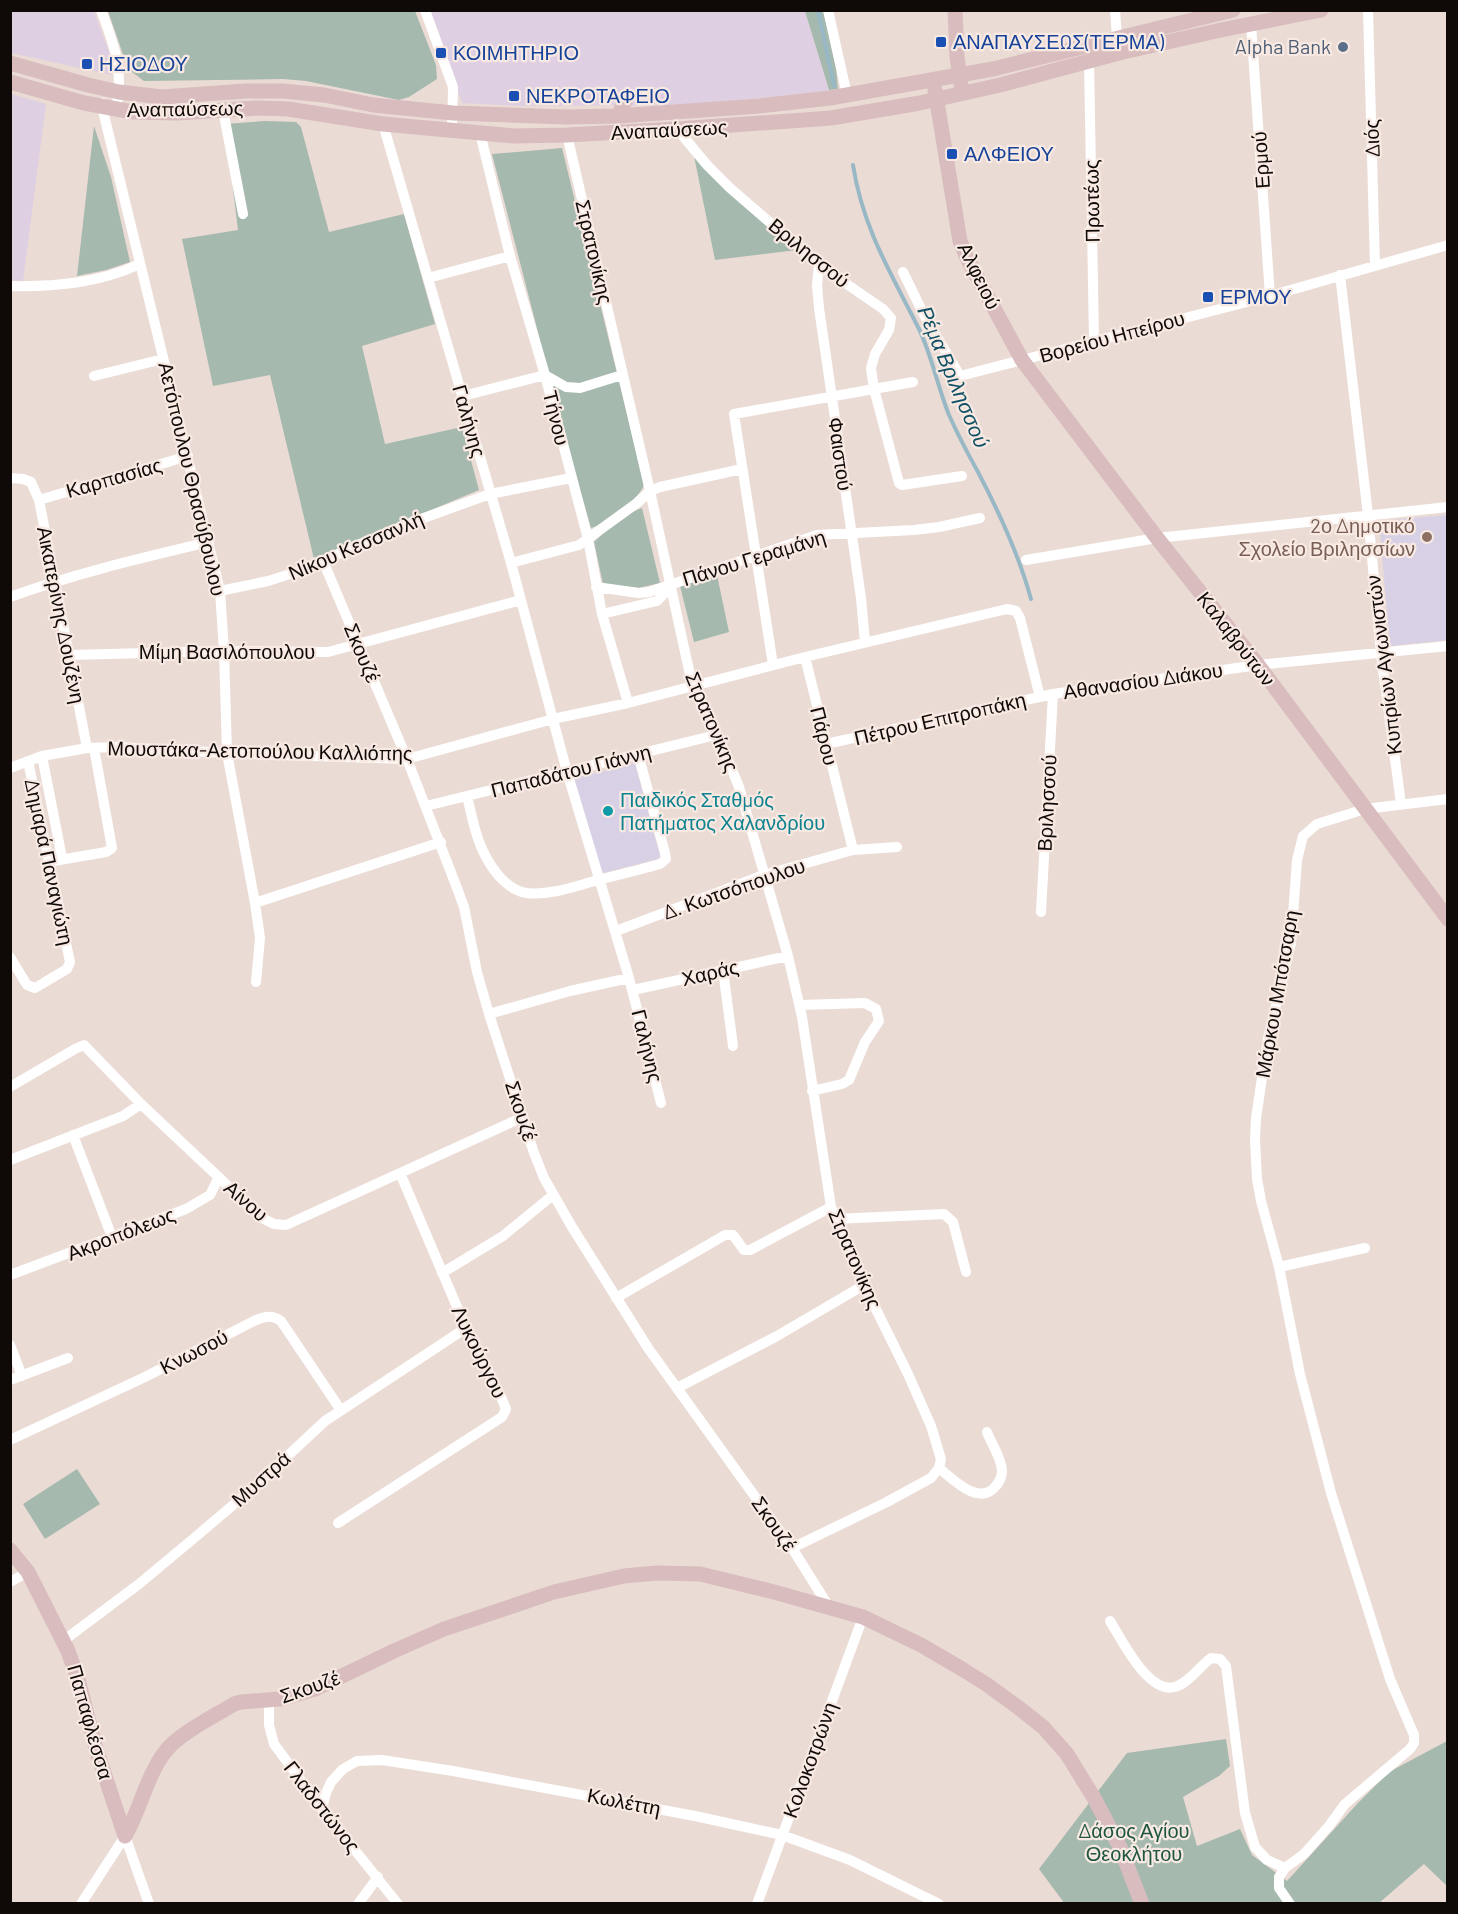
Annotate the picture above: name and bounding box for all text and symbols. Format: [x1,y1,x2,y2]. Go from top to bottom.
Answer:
place label: ΑΝΑΠΑΥΣΕΩΣ(ΤΕΡΜΑ) [953,29,1165,53]
place label: Alpha Bank [1235,34,1331,58]
marker: ΑΝΑΠΑΥΣΕΩΣ(ΤΕΡΜΑ) [934,35,948,49]
place label: ΚΟΙΜΗΤΗΡΙΟ [453,40,579,64]
marker: Alpha Bank [1336,40,1350,54]
marker: ΚΟΙΜΗΤΗΡΙΟ [434,46,448,60]
place label: ΗΣΙΟΔΟΥ [99,51,188,75]
marker: ΗΣΙΟΔΟΥ [80,57,94,71]
place label: ΝΕΚΡΟΤΑΦΕΙΟ [526,83,670,107]
marker: ΝΕΚΡΟΤΑΦΕΙΟ [507,89,521,103]
street label: Αναπαύσεως [127,95,244,121]
street label: Αναπαύσεως [610,114,728,144]
street label: Διός [1358,118,1384,157]
street label: Ερμού [1246,130,1274,190]
place label: ΑΛΦΕΙΟΥ [964,141,1054,165]
marker: ΑΛΦΕΙΟΥ [945,147,959,161]
street label: Πρωτέως [1078,159,1104,243]
street label: Στρατονίκης [571,197,619,307]
street label: Βριλησσού [764,212,855,292]
street label: Αλφειού [953,238,1006,313]
place label: ΕΡΜΟΥ [1220,284,1292,308]
marker: ΕΡΜΟΥ [1201,290,1215,304]
water label: Ρέμα Βριλησσού [913,302,996,451]
street label: Βορείου Ηπείρου [1036,305,1187,367]
street label: Αετόπουλου Θρασύβουλου [154,360,232,598]
street label: Γαλήνης [448,382,492,460]
street label: Τήνου [539,388,575,448]
street label: Φαιστού [824,416,858,492]
street label: Καρπασίας [63,452,165,502]
street label: Νίκου Κεσσανλή [284,506,427,584]
place label: 2ο Δημοτικό Σχολείο Βριλησσίων [1238,513,1415,560]
street label: Αικατερίνης Δουζένη [33,524,91,706]
street label: Πάνου Γεραμάνη [679,524,828,590]
marker: 2ο Δημοτικό Σχολείο Βριλησσίων [1420,530,1434,544]
street label: Κυπρίων Αγωνιστών [1360,574,1406,757]
street label: Καλαβρύτων [1193,586,1281,690]
street label: Σκουζέ [340,619,386,686]
street label: Μίμη Βασιλόπουλου [139,639,315,663]
street label: Αθανασίου Διάκου [1061,657,1224,703]
street label: Στρατονίκης [681,668,745,776]
street label: Πέτρου Επιτροπάκη [852,687,1028,749]
street label: Πάρου [806,704,844,768]
street label: Μουστάκα-Αετοπούλου Καλλιόπης [107,735,413,765]
street label: Παπαδάτου Γιάννη [488,739,653,802]
street label: Βριλησσού [1031,754,1061,852]
street label: Δημαρά Παναγιώτη [21,776,79,947]
place label: Παιδικός Σταθμός Πατήματος Χαλανδρίου [620,787,825,834]
marker: Παιδικός Σταθμός Πατήματος Χαλανδρίου [601,804,615,818]
street label: Δ. Κωτσόπουλου [660,853,808,924]
street label: Μάρκου Μπότσαρη [1249,908,1303,1080]
street label: Χαράς [679,954,741,990]
street label: Γαλήνης [627,1007,669,1085]
street label: Σκουζέ [501,1078,543,1144]
street label: Αίνου [220,1175,273,1226]
street label: Ακροπόλεως [63,1201,178,1265]
street label: Στρατονίκης [824,1205,888,1313]
street label: Λυκούργου [447,1302,513,1402]
street label: Κνωσού [155,1324,232,1378]
street label: Μυστρά [226,1446,295,1511]
street label: Σκουζέ [747,1491,802,1556]
street label: Παπαφλέσσα [63,1662,119,1782]
street label: Σκουζέ [276,1665,343,1707]
street label: Κολοκοτρώνη [777,1699,841,1821]
street label: Γλαδστώνος [280,1756,366,1857]
street label: Κωλέττη [585,1782,663,1820]
park label: Δάσος Αγίου Θεοκλήτου [1079,1818,1189,1865]

